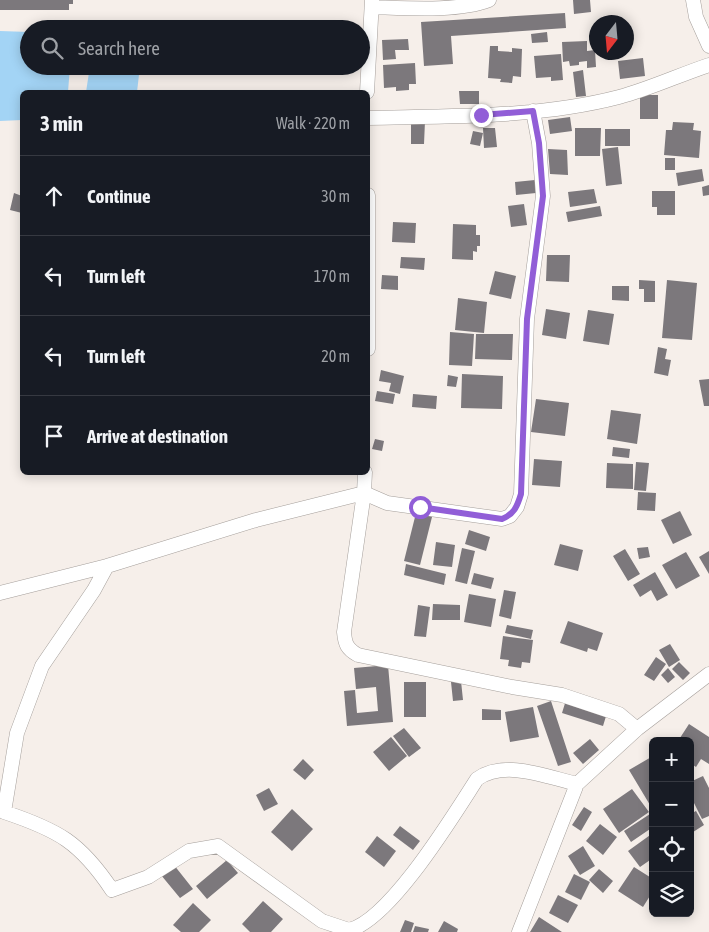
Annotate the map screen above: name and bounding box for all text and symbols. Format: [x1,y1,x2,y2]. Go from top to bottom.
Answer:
north arrow [589,15,634,60]
search box [20,20,370,75]
icon: search [38,34,66,62]
text: Search here [78,37,160,59]
route end [470,104,493,127]
text: 3 min [40,111,83,135]
text: Walk · 220 m [276,114,350,132]
icon: ahead [40,182,68,210]
text: Continue [87,185,151,207]
text: 30 m [321,187,350,205]
icon: left [40,262,68,290]
text: Turn left [87,265,145,287]
text: 170 m [314,267,350,285]
icon: left [40,342,68,370]
text: Turn left [87,345,145,367]
text: 20 m [321,347,350,365]
icon: arrive [40,422,68,450]
text: Arrive at destination [87,425,228,447]
route start [409,496,432,519]
map controls [649,737,694,917]
button: + [649,737,694,782]
button: − [649,782,694,827]
button: locate [649,827,694,872]
button: layers [649,872,694,917]

